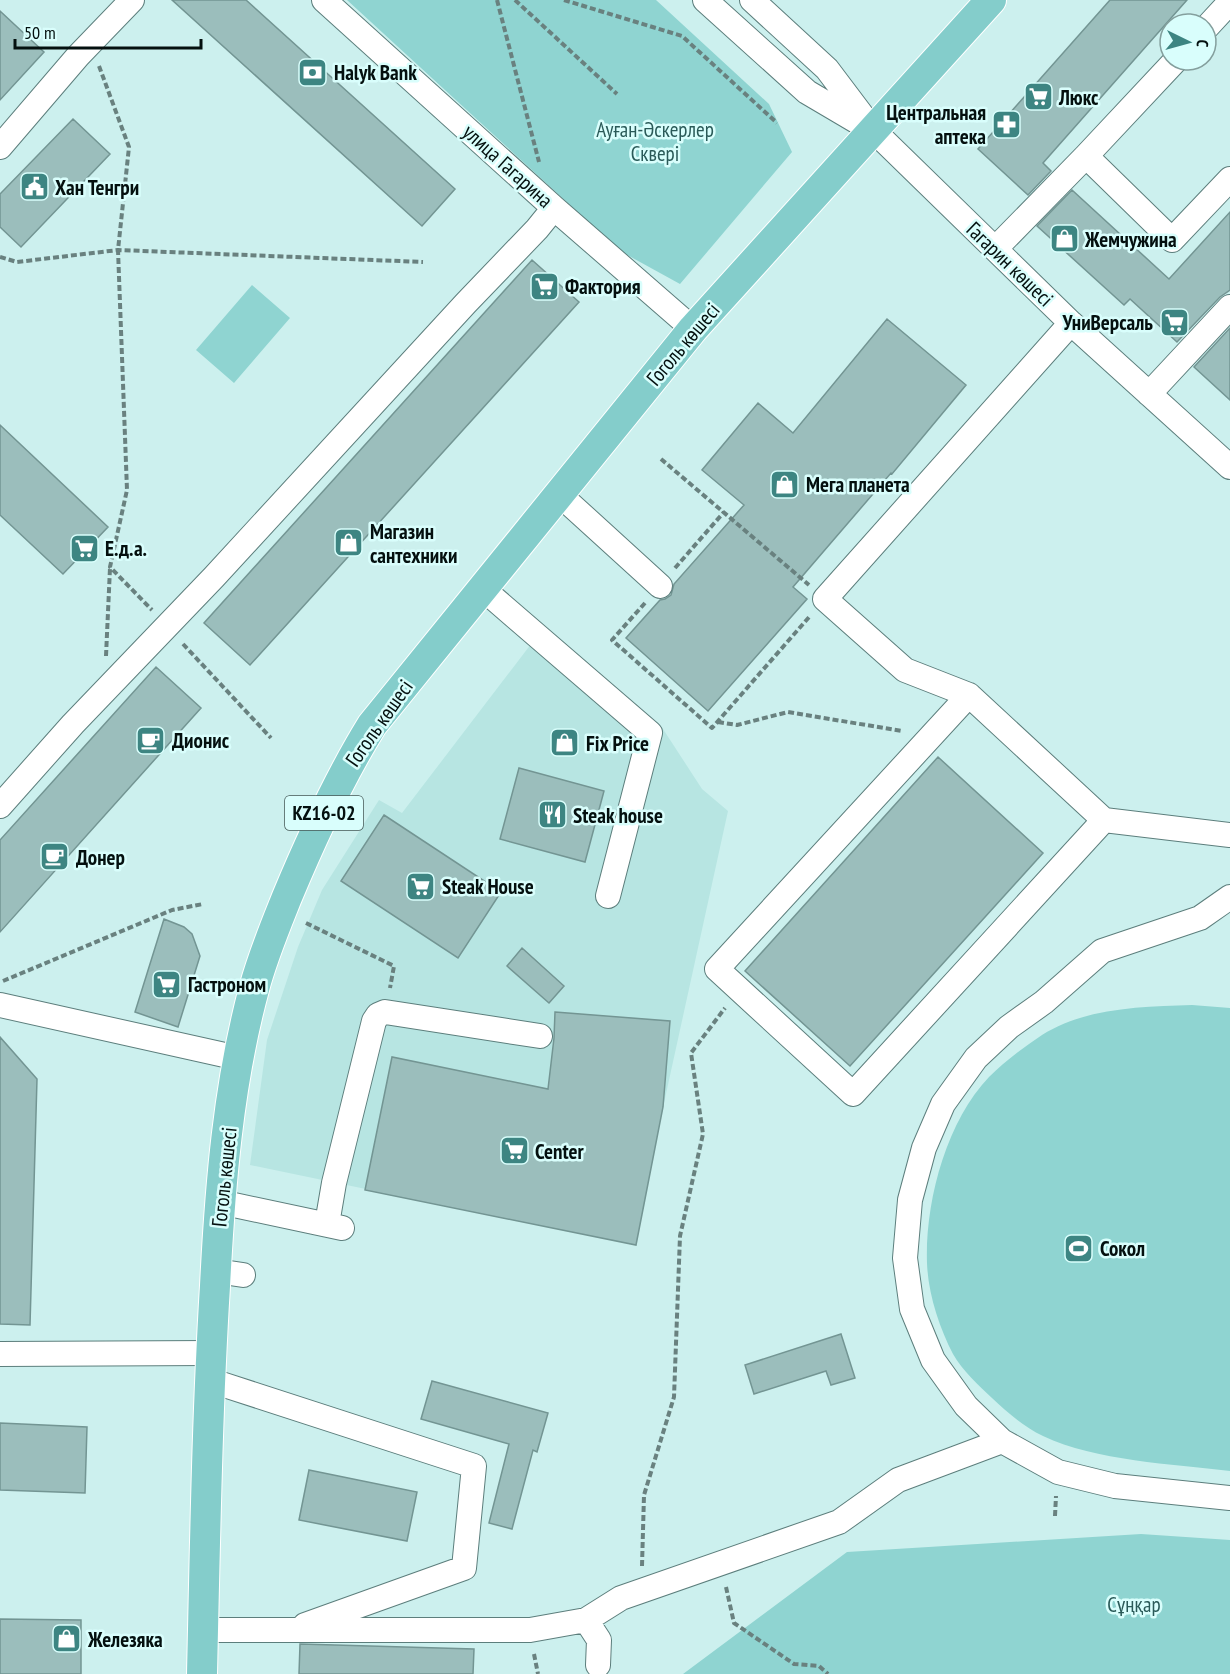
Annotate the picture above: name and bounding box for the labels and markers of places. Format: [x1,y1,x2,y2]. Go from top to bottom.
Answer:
bank icon: Halyk Bank [297,56,329,88]
place label: Halyk Bank [334,59,417,86]
supermarket icon: Люкс [1022,81,1054,113]
place label: Люкс [1058,84,1099,111]
place label: Центральная аптека [886,99,986,150]
pharmacy icon: Центральная аптека [991,108,1023,140]
public building icon: Хан Тенгри [18,171,50,203]
place label: Хан Тенгри [55,174,139,201]
shop icon: Жемчужина [1048,223,1080,255]
place label: Жемчужина [1084,226,1177,253]
supermarket icon: Фактория [528,270,560,302]
place label: Фактория [565,273,641,300]
supermarket icon: УниВерсаль [1158,306,1190,338]
place label: УниВерсаль [1062,309,1153,336]
shop icon: Мега планета [769,468,801,500]
place label: Мега планета [806,471,910,498]
place label: Магазин сантехники [370,518,457,569]
shop icon: Магазин сантехники [333,527,365,559]
supermarket icon: Е.д.а. [68,532,100,564]
place label: Е.д.а. [105,535,147,562]
cafe icon: Дионис [135,724,167,756]
place label: Дионис [172,727,230,754]
shop icon: Fix Price [549,727,581,759]
place label: Fix Price [586,730,649,757]
restaurant icon: Steak house [536,799,568,831]
place label: Steak house [573,802,663,829]
cafe icon: Донер [39,841,71,873]
place label: Донер [76,844,125,871]
supermarket icon: Steak House [405,870,437,902]
place label: Steak House [442,873,534,900]
supermarket icon: Гастроном [151,968,183,1000]
place label: Гастроном [188,971,266,998]
supermarket icon: Center [498,1135,530,1167]
place label: Center [535,1138,585,1165]
sports icon: Сокол [1063,1232,1095,1264]
place label: Сокол [1100,1235,1145,1262]
shop icon: Железяка [51,1623,83,1655]
place label: Железяка [87,1626,163,1653]

